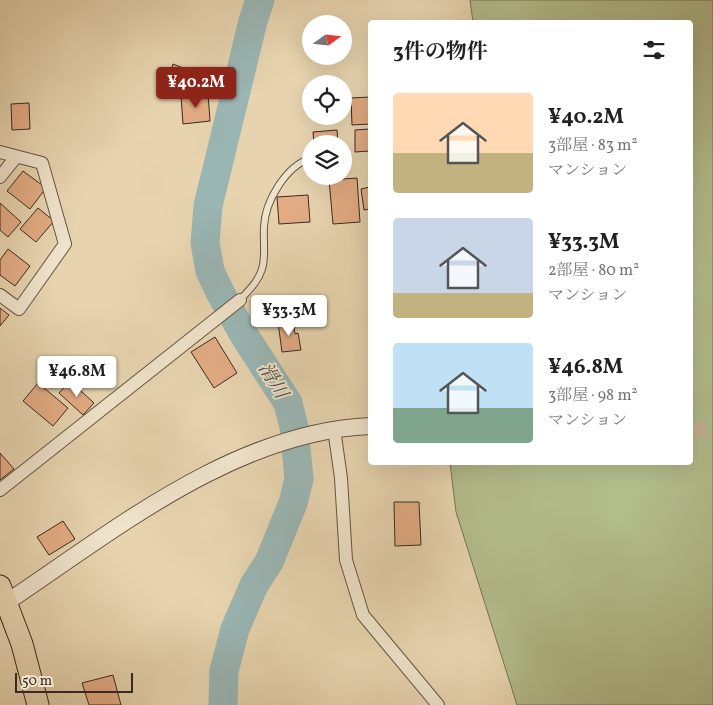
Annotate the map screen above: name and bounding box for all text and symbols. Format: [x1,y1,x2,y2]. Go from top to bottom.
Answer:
north arrow [302,15,352,65]
map controls [302,15,352,185]
icon: filters [640,36,668,64]
text: 3件の物件 [393,38,488,67]
pin: ¥40.2M [155,66,237,109]
text: ¥40.2M [167,72,225,94]
button: locate [302,75,352,125]
text: ¥40.2M [548,103,624,132]
icon: home [433,113,493,173]
button: layers [302,135,352,185]
text: 3部屋 · 83 m² [548,135,637,157]
text: マンション [548,160,627,182]
text: ¥33.3M [548,228,619,257]
icon: home [433,238,493,298]
text: 2部屋 · 80 m² [548,260,639,282]
text: マンション [548,285,627,307]
pin: ¥33.3M [248,294,330,337]
text: ¥33.3M [262,300,316,322]
text: ¥46.8M [548,353,623,382]
pin: ¥46.8M [36,356,118,398]
water label: 滑川 [251,358,294,406]
text: ¥46.8M [48,361,106,383]
icon: home [433,363,493,423]
text: 3部屋 · 98 m² [548,385,637,407]
text: マンション [548,410,627,432]
scale bar [15,670,132,693]
text: 50 m [22,672,52,691]

